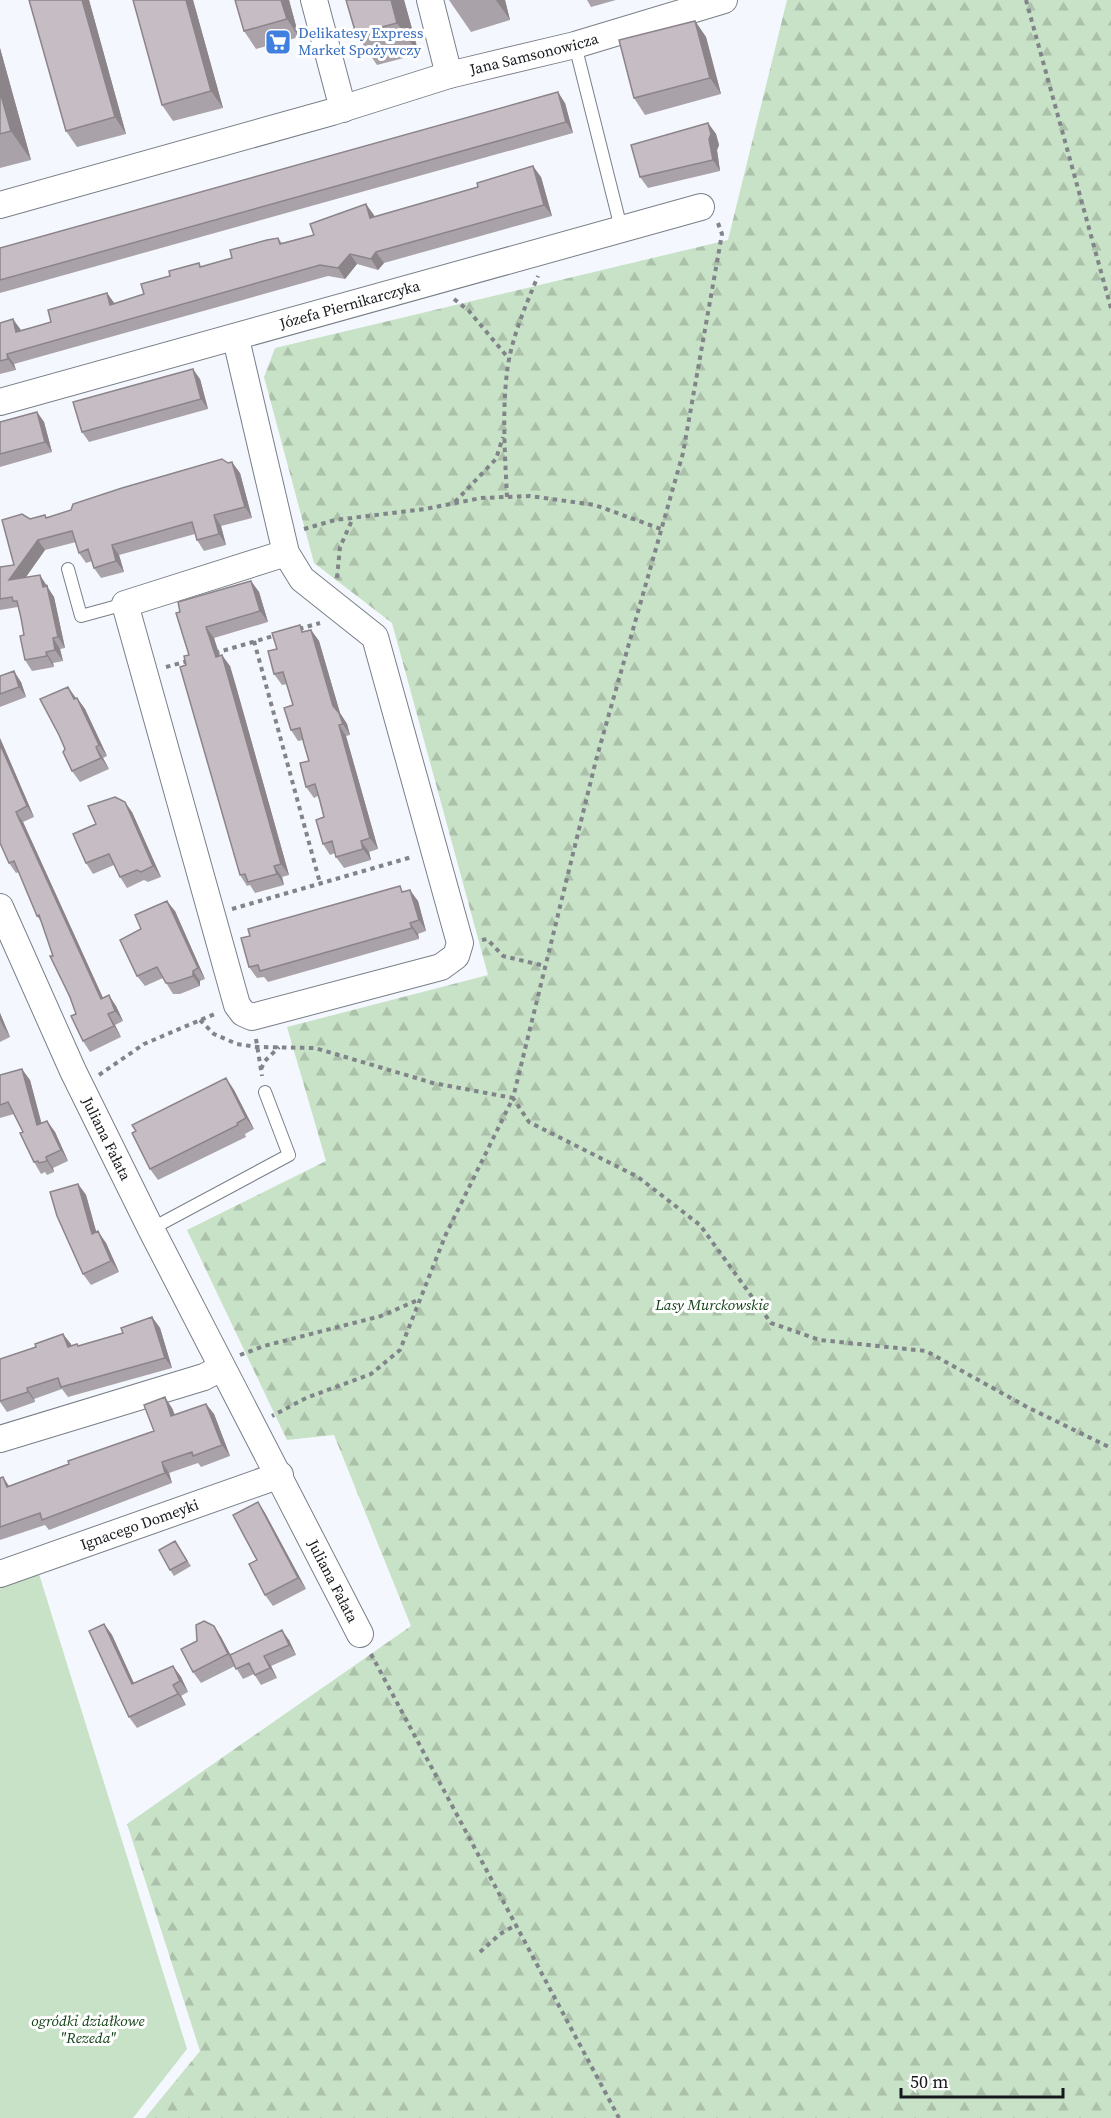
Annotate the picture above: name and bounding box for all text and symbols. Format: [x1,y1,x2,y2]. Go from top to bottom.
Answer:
place label: Delikatesy Express Market Spożywczy [298,22,423,60]
supermarket icon: Delikatesy Express Market Spożywczy [263,27,293,57]
street label: Jana Samsonowicza [467,27,601,80]
street label: Józefa Piernikarczyka [276,275,423,334]
street label: Juliana Fałata [77,1092,137,1184]
park label: Lasy Murckowskie [654,1294,769,1315]
street label: Ignacego Domeyki [77,1494,201,1555]
street label: Juliana Fałata [303,1535,364,1626]
park label: ogródki działkowe "Rezeda" [31,2010,145,2048]
scale bar [901,2061,1063,2099]
text: 50 m [910,2069,948,2094]

